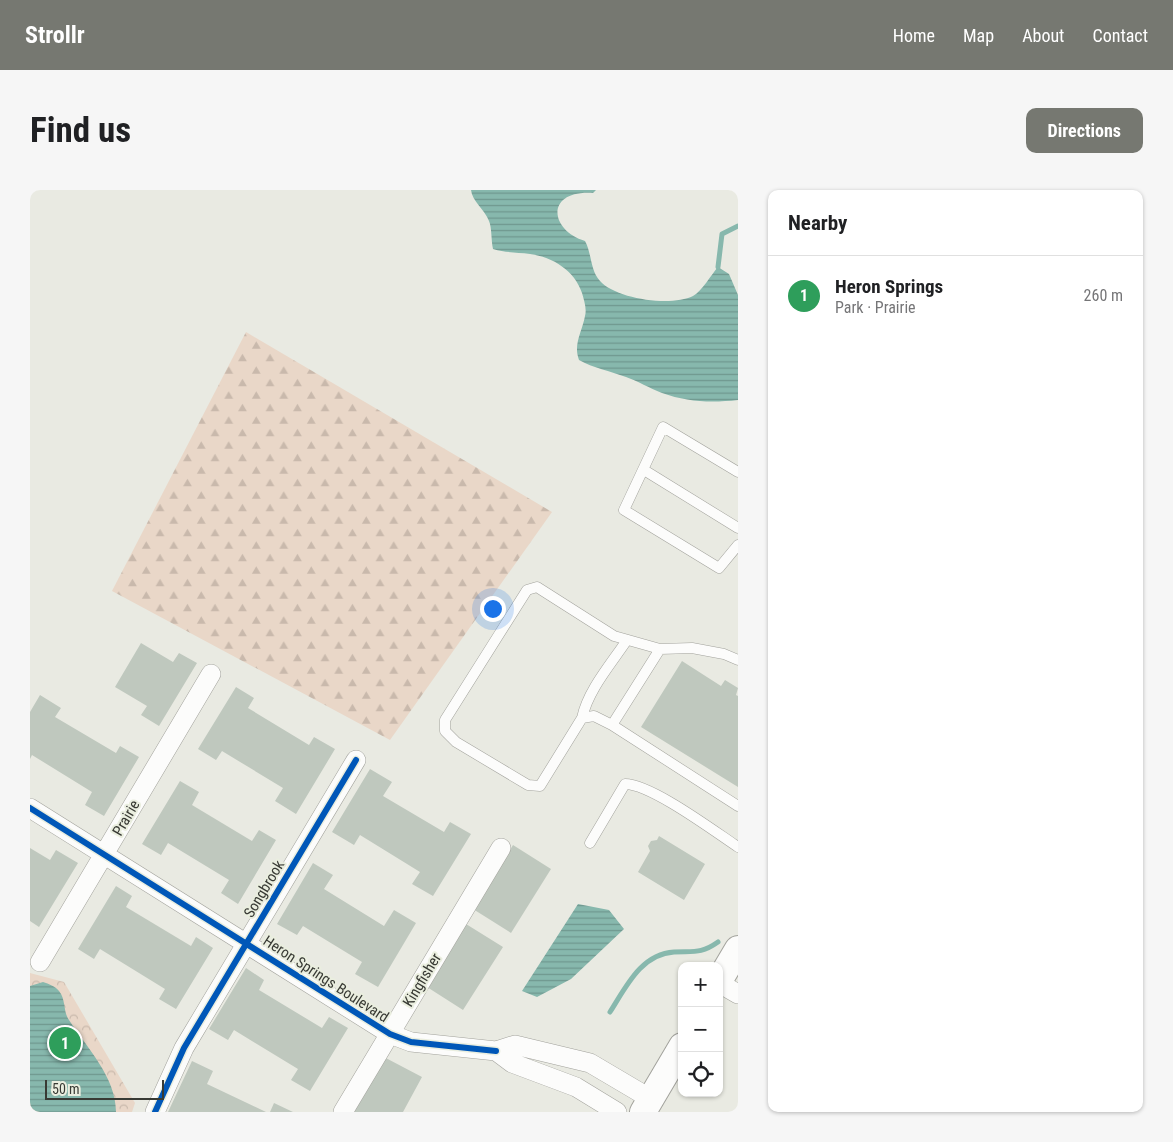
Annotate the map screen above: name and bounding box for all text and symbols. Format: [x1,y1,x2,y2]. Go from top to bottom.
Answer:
text: Strollr [25,21,85,49]
text: Home [893,25,935,46]
text: Map [963,25,994,46]
text: About [1022,25,1064,46]
text: Contact [1092,25,1148,46]
button: Directions [1026,108,1143,153]
text: Find us [30,110,131,151]
text: Nearby [788,211,847,235]
text: Heron Springs [835,275,943,298]
text: 1 [800,286,808,305]
text: 260 m [1084,286,1123,305]
text: Park · Prairie [835,298,916,317]
your location [480,596,506,622]
street label: Prairie [109,797,143,839]
street label: Songbrook [240,857,288,921]
street label: Heron Springs Boulevard [260,932,392,1026]
street label: Kingfisher [399,950,445,1010]
map controls [678,962,723,1097]
button: + [678,962,723,1007]
button: − [678,1007,723,1052]
pin: 1 [49,1024,81,1062]
button: locate [678,1052,723,1097]
scale bar [45,1077,164,1100]
text: 50 m [52,1081,80,1097]

